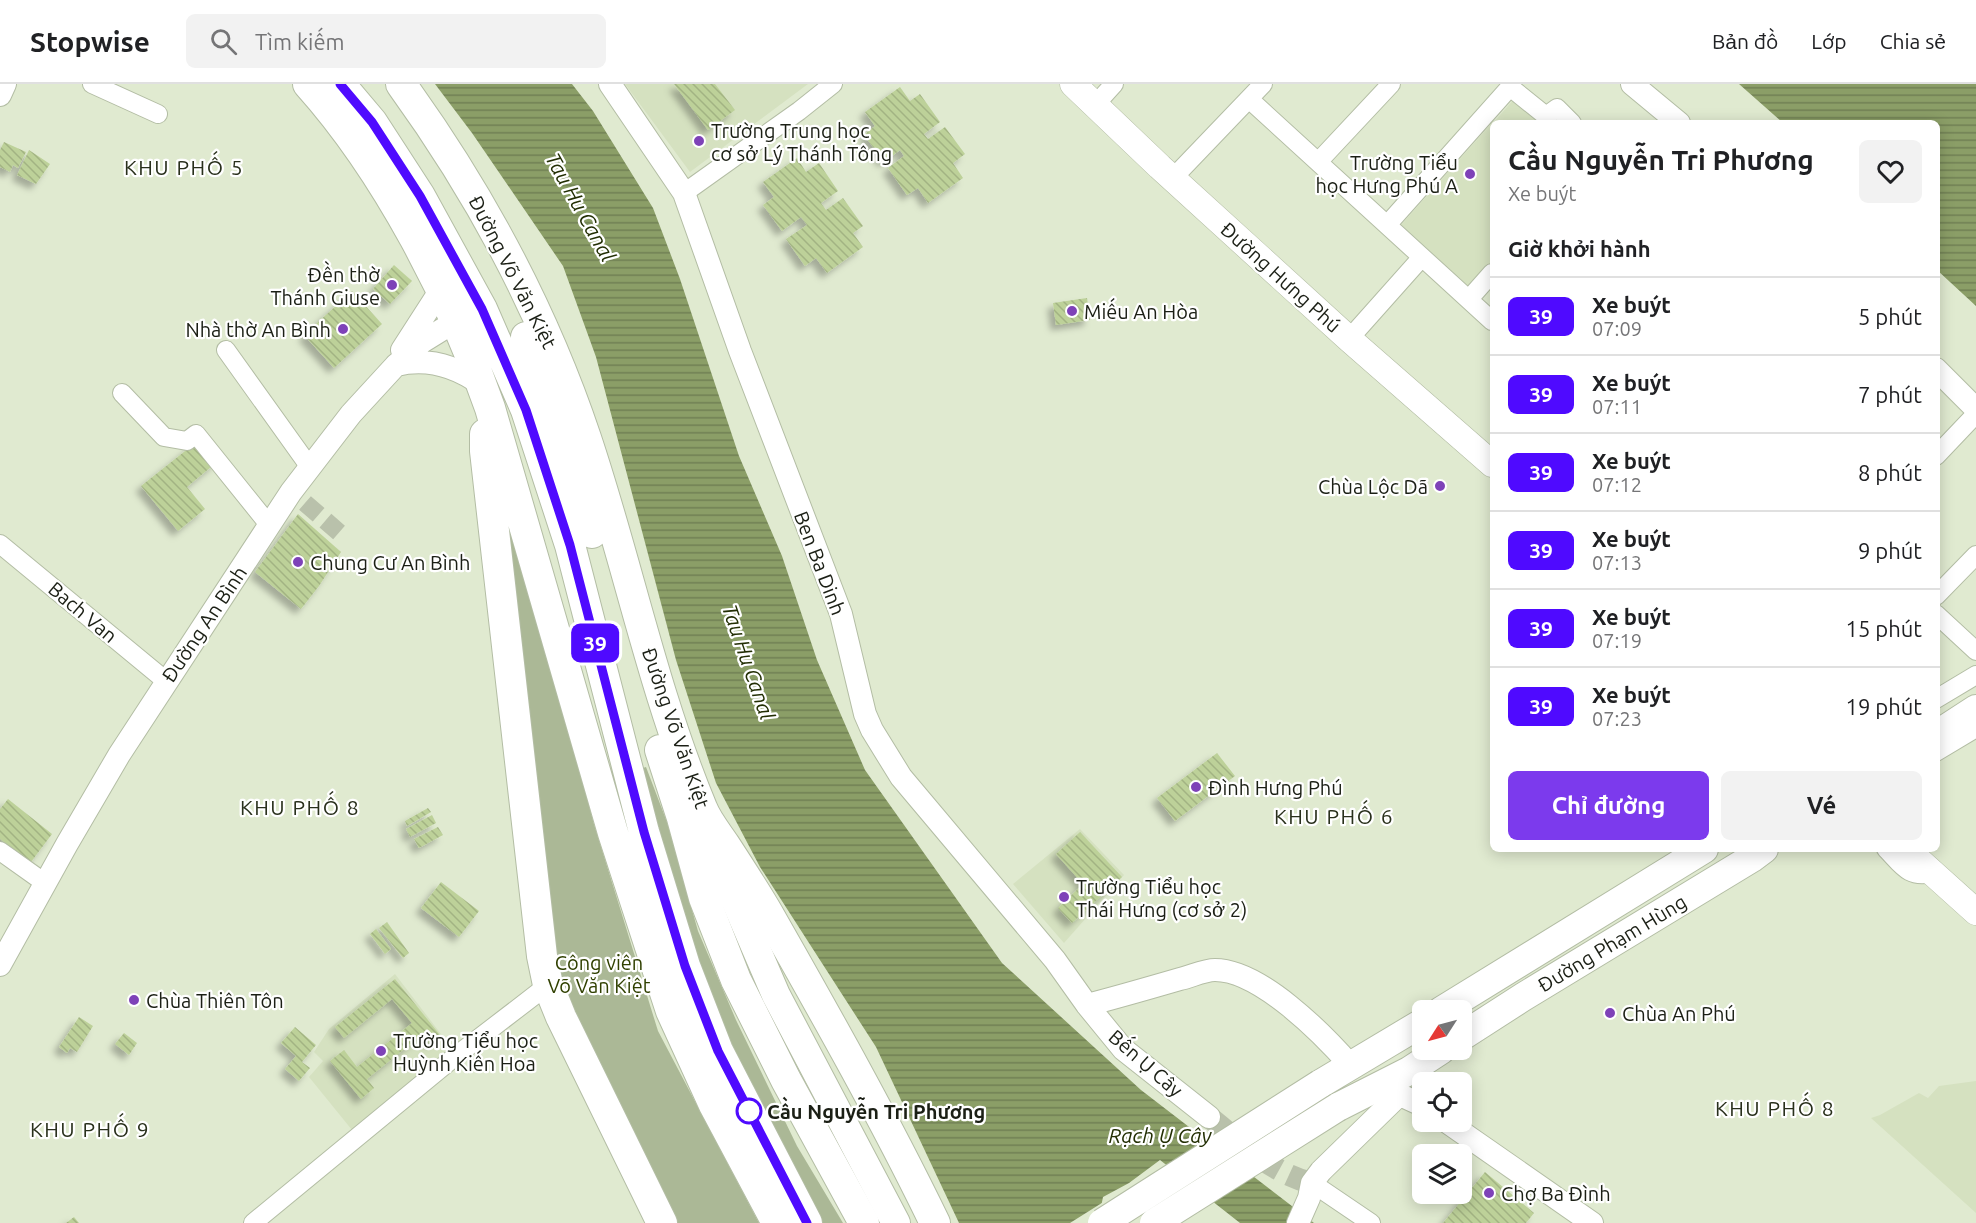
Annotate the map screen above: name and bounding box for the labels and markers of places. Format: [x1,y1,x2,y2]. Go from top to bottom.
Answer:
place label: Trường Trung học cơ sở Lý Thánh Tông [711,119,892,165]
marker: Trường Trung học cơ sở Lý Thánh Tông [692,134,706,148]
place label: Trường Tiểu học Hưng Phú A [1315,151,1458,197]
marker: Trường Tiểu học Hưng Phú A [1463,167,1477,181]
place label: Đền thờ Thánh Giuse [271,260,380,309]
marker: Đền thờ Thánh Giuse [385,278,399,292]
place label: Miếu An Hòa [1084,297,1198,323]
marker: Miếu An Hòa [1065,304,1079,318]
place label: Nhà thờ An Bình [185,318,331,341]
marker: Nhà thờ An Bình [336,322,350,336]
place label: Chùa Lộc Dã [1318,475,1428,498]
marker: Chùa Lộc Dã [1433,479,1447,493]
place label: Chung Cư An Bình [310,551,470,574]
marker: Chung Cư An Bình [291,555,305,569]
place label: Đình Hưng Phú [1208,776,1343,799]
marker: Đình Hưng Phú [1189,780,1203,794]
place label: Trường Tiểu học Thái Hưng (cơ sở 2) [1076,875,1247,921]
marker: Trường Tiểu học Thái Hưng (cơ sở 2) [1057,890,1071,904]
place label: Chùa Thiên Tôn [146,989,284,1012]
marker: Chùa Thiên Tôn [127,993,141,1007]
place label: Chùa An Phú [1622,1002,1736,1025]
marker: Chùa An Phú [1603,1006,1617,1020]
place label: Trường Tiểu học Huỳnh Kiến Hoa [393,1029,538,1075]
marker: Trường Tiểu học Huỳnh Kiến Hoa [374,1044,388,1058]
place label: Cầu Nguyễn Tri Phương [767,1096,985,1123]
marker: Cầu Nguyễn Tri Phương [736,1098,762,1124]
place label: Chợ Ba Đình [1501,1182,1611,1205]
marker: Chợ Ba Đình [1482,1186,1496,1200]

